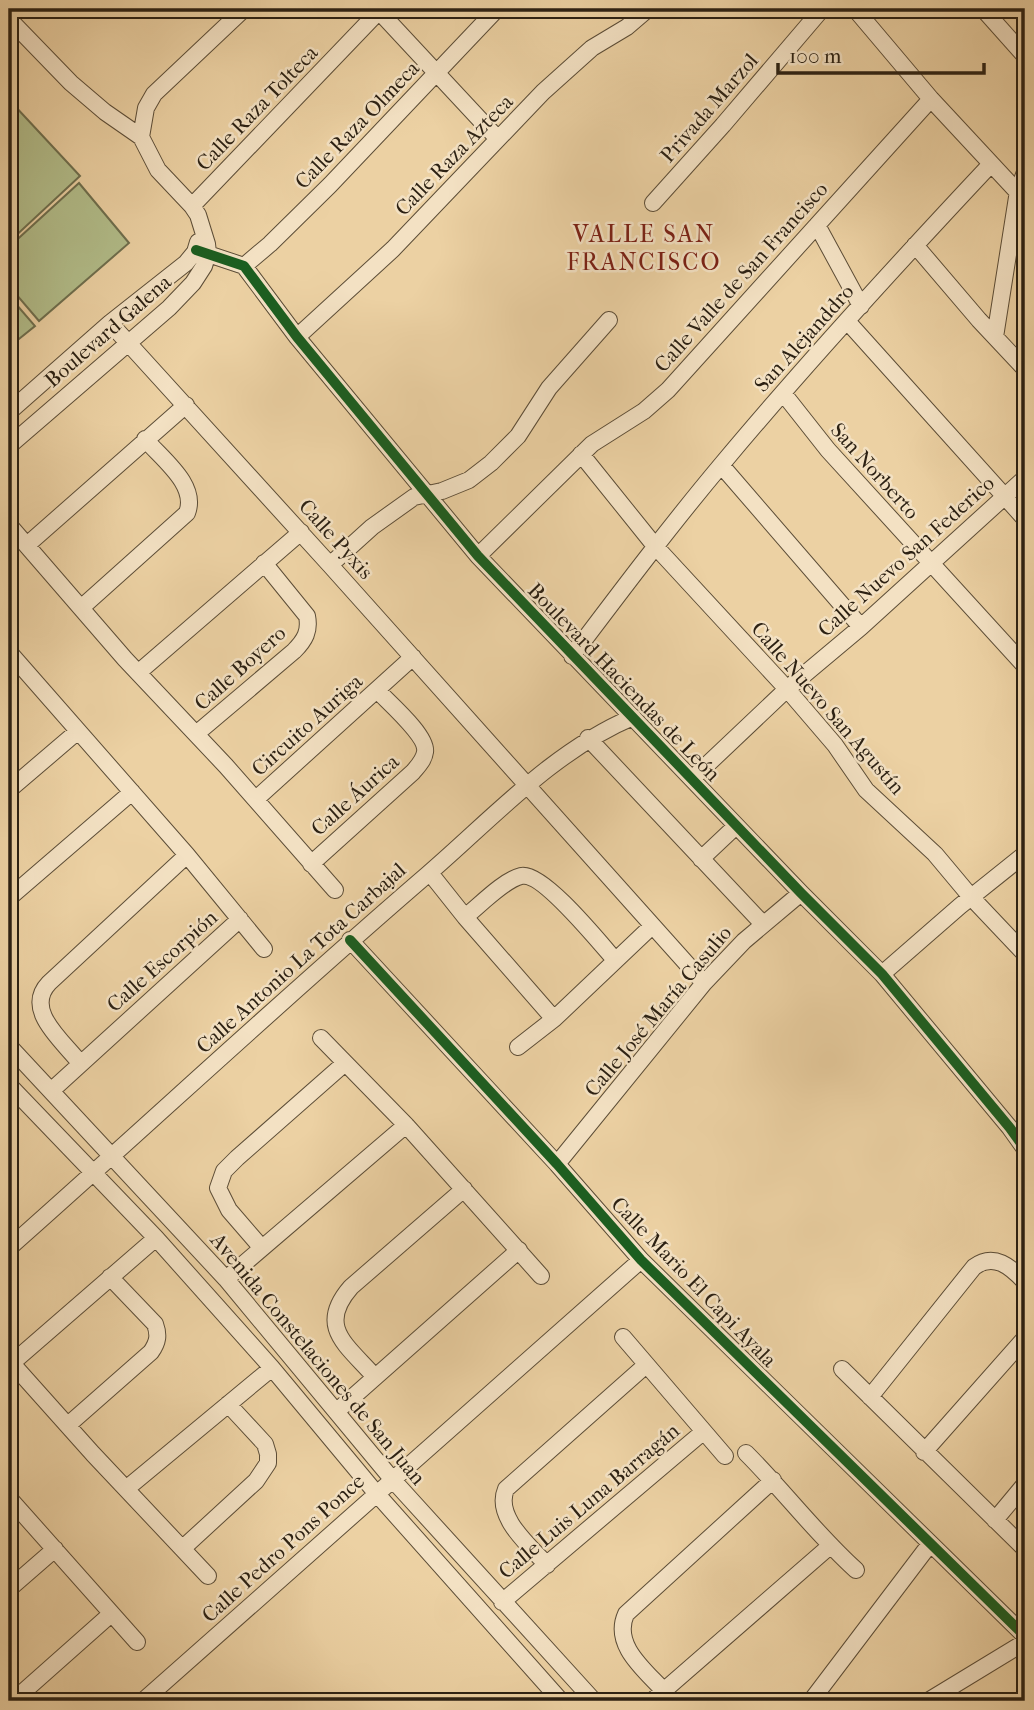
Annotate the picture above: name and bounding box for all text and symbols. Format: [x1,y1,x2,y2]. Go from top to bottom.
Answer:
scale bar [778,32,985,76]
street label: Calle Raza Tolteca [191,40,323,175]
text: 100 m [789,44,842,68]
street label: Privada Marzol [655,48,763,167]
street label: Calle Raza Olmeca [290,56,424,194]
street label: Calle Raza Azteca [390,89,518,220]
street label: Calle Valle de San Francisco [649,177,833,377]
district label: VALLE SAN FRANCISCO [567,220,721,276]
street label: Boulevard Galena [40,270,176,392]
street label: San Alejanddro [749,279,859,397]
street label: San Norberto [826,418,924,524]
street label: Calle Nuevo San Federico [813,471,999,641]
street label: Calle Pyxis [294,494,378,584]
street label: Boulevard Haciendas de León [523,578,725,786]
street label: Calle Nuevo San Agustín [746,617,910,799]
street label: Calle Boyero [189,621,291,715]
street label: Circuito Auriga [247,669,367,781]
street label: Calle Áurica [306,749,404,841]
street label: Calle Antonio La Tota Carbajal [192,858,411,1058]
street label: Calle Escorpión [102,905,222,1017]
street label: Calle José María Casulio [580,921,736,1101]
street label: Calle Mario El Capi Ayala [606,1192,782,1372]
street label: Avenida Constelaciones de San Juan [205,1228,430,1490]
street label: Calle Luis Luna Barragán [494,1418,684,1584]
street label: Calle Pedro Pons Ponce [197,1469,369,1627]

